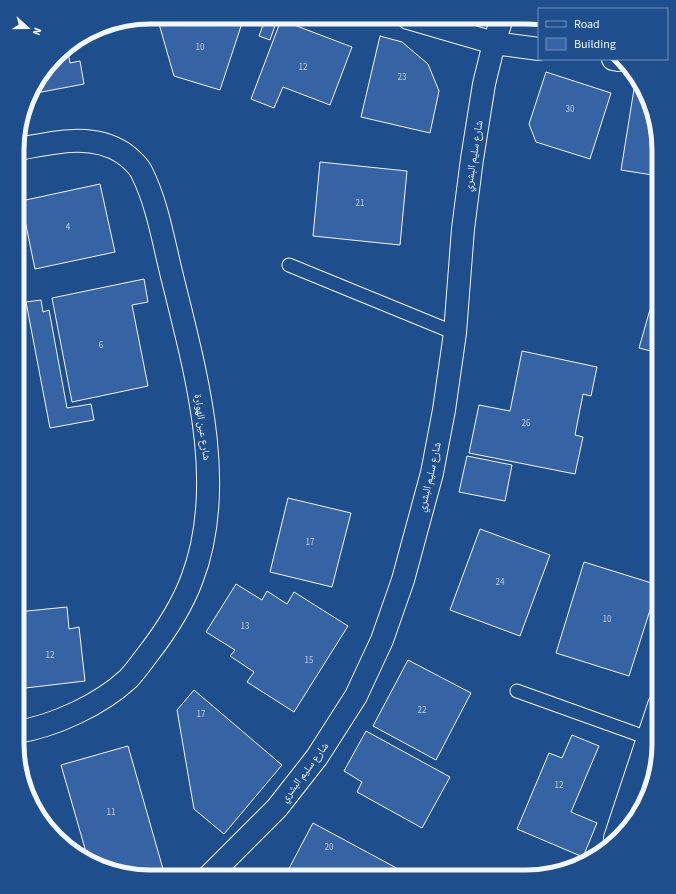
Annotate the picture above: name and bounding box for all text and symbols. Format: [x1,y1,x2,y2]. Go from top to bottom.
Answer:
north arrow [8,8,48,48]
legend [538,8,668,60]
text: Road [574,16,600,33]
text: N [29,25,45,38]
text: Building [574,36,616,53]
house number: 10 [196,41,205,54]
house number: 12 [299,61,308,74]
house number: 23 [398,71,407,84]
house number: 30 [566,103,575,116]
street label: شارع سليم البشري [460,119,487,193]
house number: 21 [356,197,364,210]
house number: 4 [66,221,71,234]
house number: 6 [99,339,104,352]
street label: شارع عين الهوارة [190,393,215,461]
house number: 26 [522,417,531,430]
street label: شارع سليم البشري [414,440,446,514]
house number: 17 [306,536,315,549]
house number: 24 [496,576,505,589]
house number: 10 [603,613,612,626]
house number: 13 [241,620,250,633]
house number: 12 [46,649,55,662]
house number: 15 [305,654,314,667]
house number: 22 [418,704,427,717]
house number: 17 [197,708,206,721]
street label: شارع سليم البشري [277,739,333,806]
house number: 12 [555,779,564,792]
house number: 11 [107,806,115,819]
house number: 20 [325,841,334,854]

